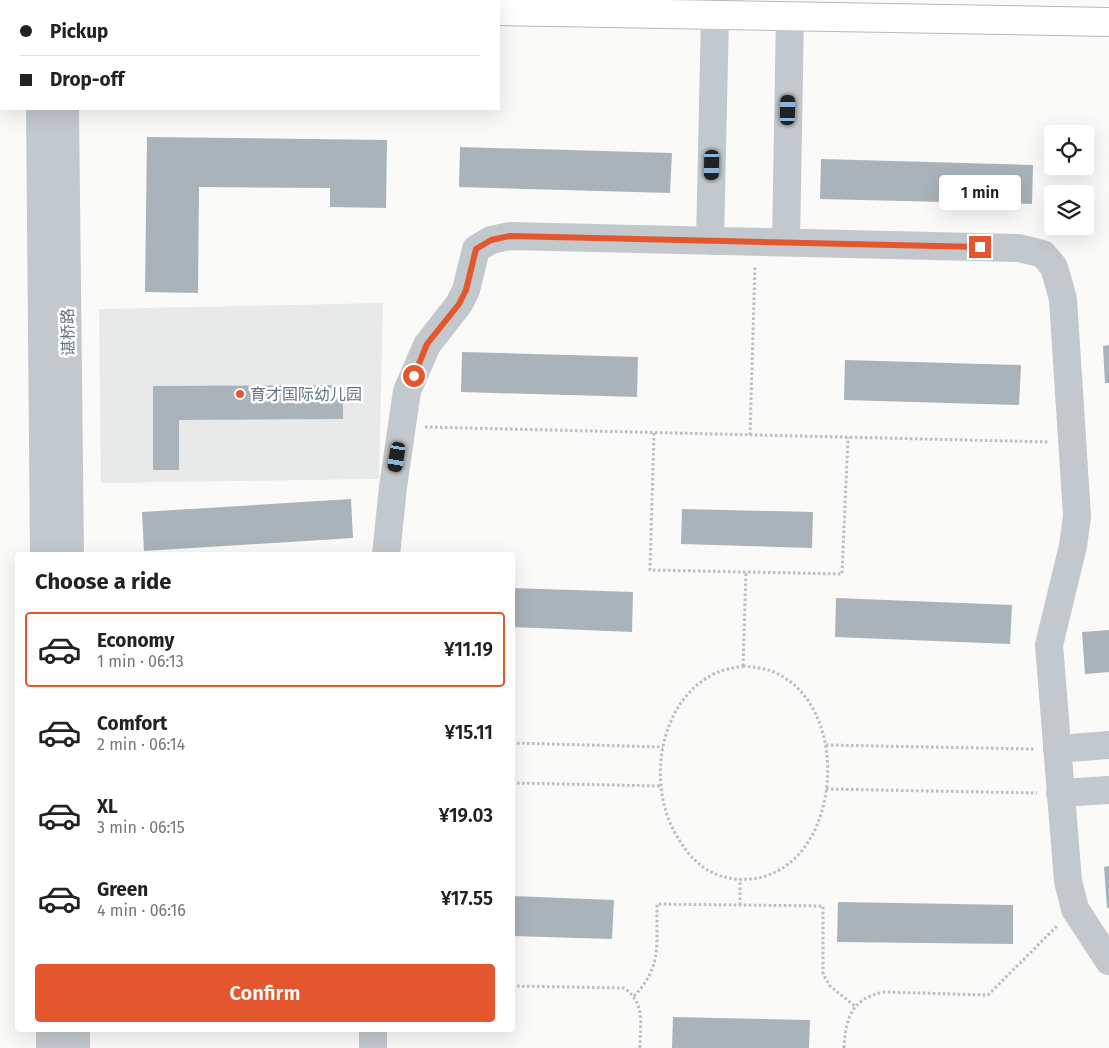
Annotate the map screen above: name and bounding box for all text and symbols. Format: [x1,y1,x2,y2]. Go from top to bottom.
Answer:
text: Pickup [50,20,108,43]
text: Drop-off [50,68,124,91]
car [780,95,795,125]
map controls [1044,125,1094,235]
button: locate [1044,125,1094,175]
car [704,150,719,180]
callout: 1 min [939,174,1021,210]
text: 1 min [961,183,999,202]
button: layers [1044,185,1094,235]
route end [969,236,991,258]
street label: 谌桥路 [58,308,78,356]
route start [403,365,425,387]
place label: 育才国际幼儿园 [250,385,362,404]
marker: 育才国际幼儿园 [234,388,246,400]
car [387,441,406,473]
text: Choose a ride [35,568,171,595]
icon: car [37,627,82,672]
text: Economy [97,629,174,652]
text: ¥11.19 [444,638,493,661]
text: 1 min · 06:13 [97,652,184,671]
icon: car [37,710,82,755]
text: Comfort [97,712,167,735]
text: ¥15.11 [445,721,493,744]
text: 2 min · 06:14 [97,735,185,754]
icon: car [37,793,82,838]
text: XL [97,795,118,818]
text: ¥19.03 [439,804,493,827]
text: 3 min · 06:15 [97,818,185,837]
icon: car [37,876,82,921]
text: Green [97,878,148,901]
text: ¥17.55 [441,887,493,910]
text: 4 min · 06:16 [97,901,186,920]
button: Confirm [35,964,495,1022]

